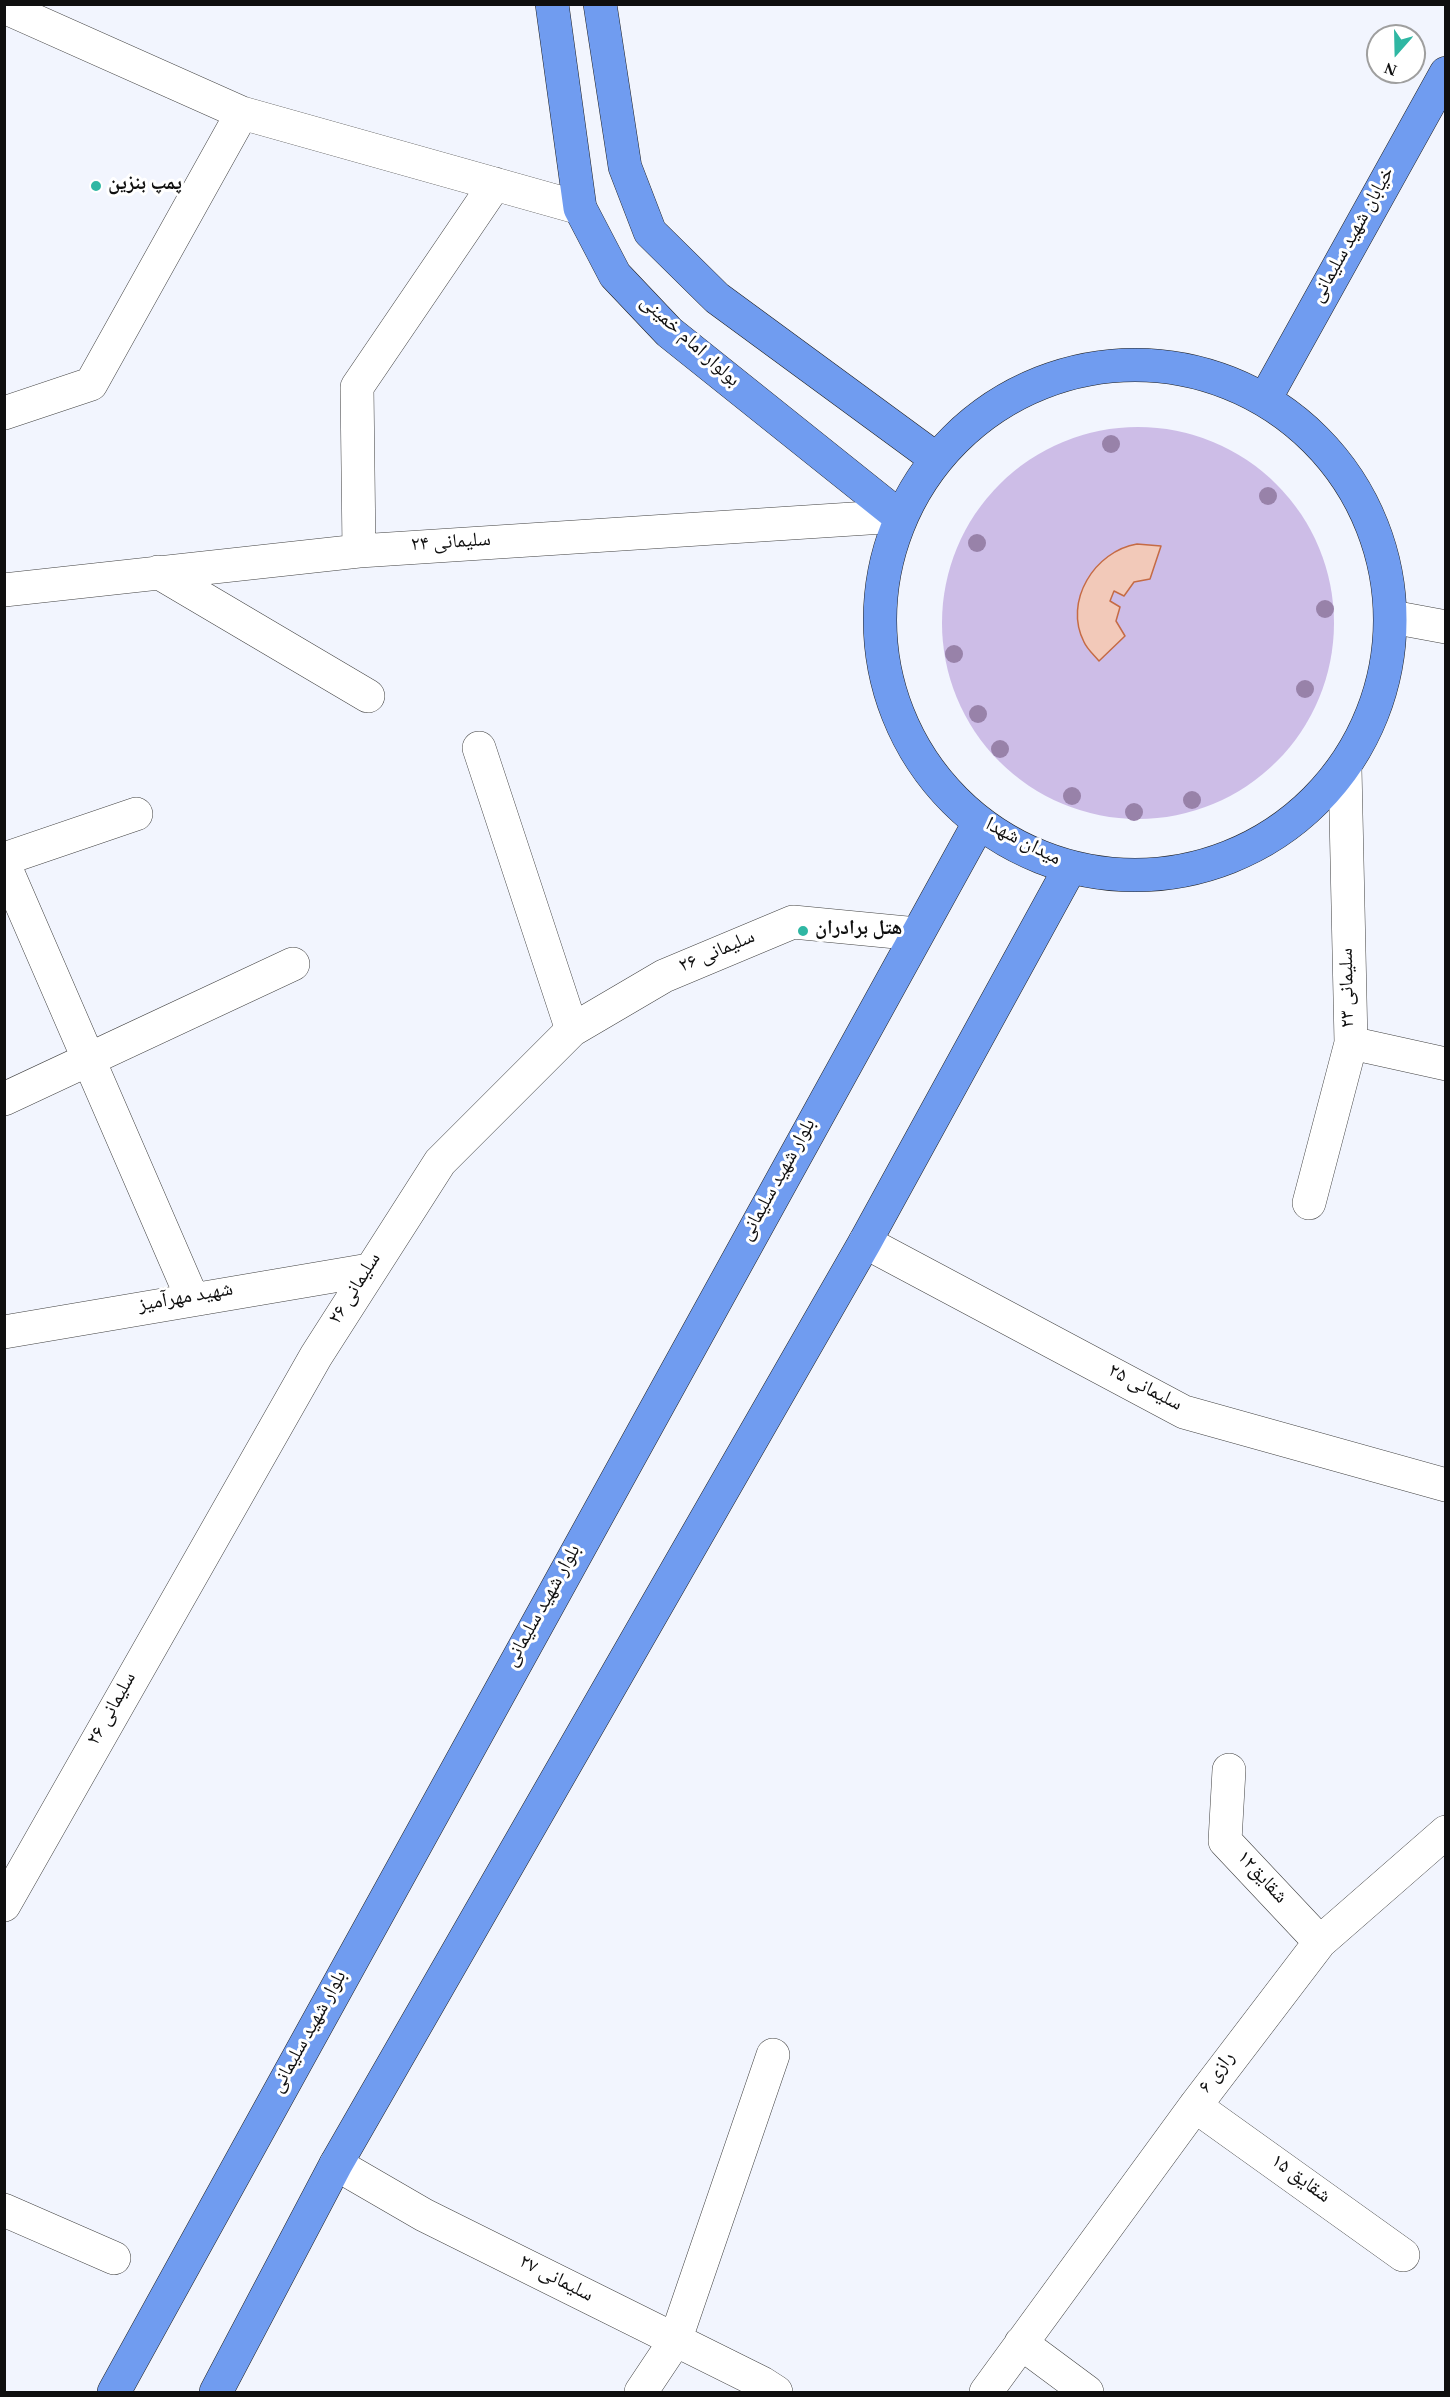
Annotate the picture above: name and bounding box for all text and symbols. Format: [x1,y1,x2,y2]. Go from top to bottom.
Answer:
north arrow [1366,24,1426,84]
text: N [1382,60,1399,79]
street label: خیابان شهید سلیمانی [1308,164,1402,308]
place label: پمپ بنزین [108,174,182,198]
marker: پمپ بنزین [89,179,103,193]
street label: بولوار امام خمینی [633,292,743,394]
street label: سلیمانی ۲۴ [410,530,492,560]
street label: میدان شهدا [980,815,1064,873]
place label: هتل برادران [815,919,902,943]
marker: هتل برادران [796,924,810,938]
street label: سلیمانی ۲۶ [676,927,760,981]
street label: سلیمانی ۲۳ [1337,948,1363,1028]
street label: بلوار شهید سلیمانی [736,1116,824,1246]
street label: سلیمانی ۲۶ [326,1250,388,1330]
street label: شهید مهرآمیز [137,1280,235,1320]
street label: سلیمانی ۲۵ [1103,1361,1185,1419]
street label: بلوار شهید سلیمانی [501,1542,589,1672]
street label: سلیمانی ۲۶ [84,1669,144,1751]
street label: شقایق۱۲ [1230,1848,1290,1910]
street label: بلوار شهید سلیمانی [267,1968,355,2098]
street label: رازی ۶ [1196,2048,1242,2100]
street label: شقایق ۱۵ [1264,2151,1334,2211]
street label: سلیمانی ۲۷ [514,2252,596,2310]

